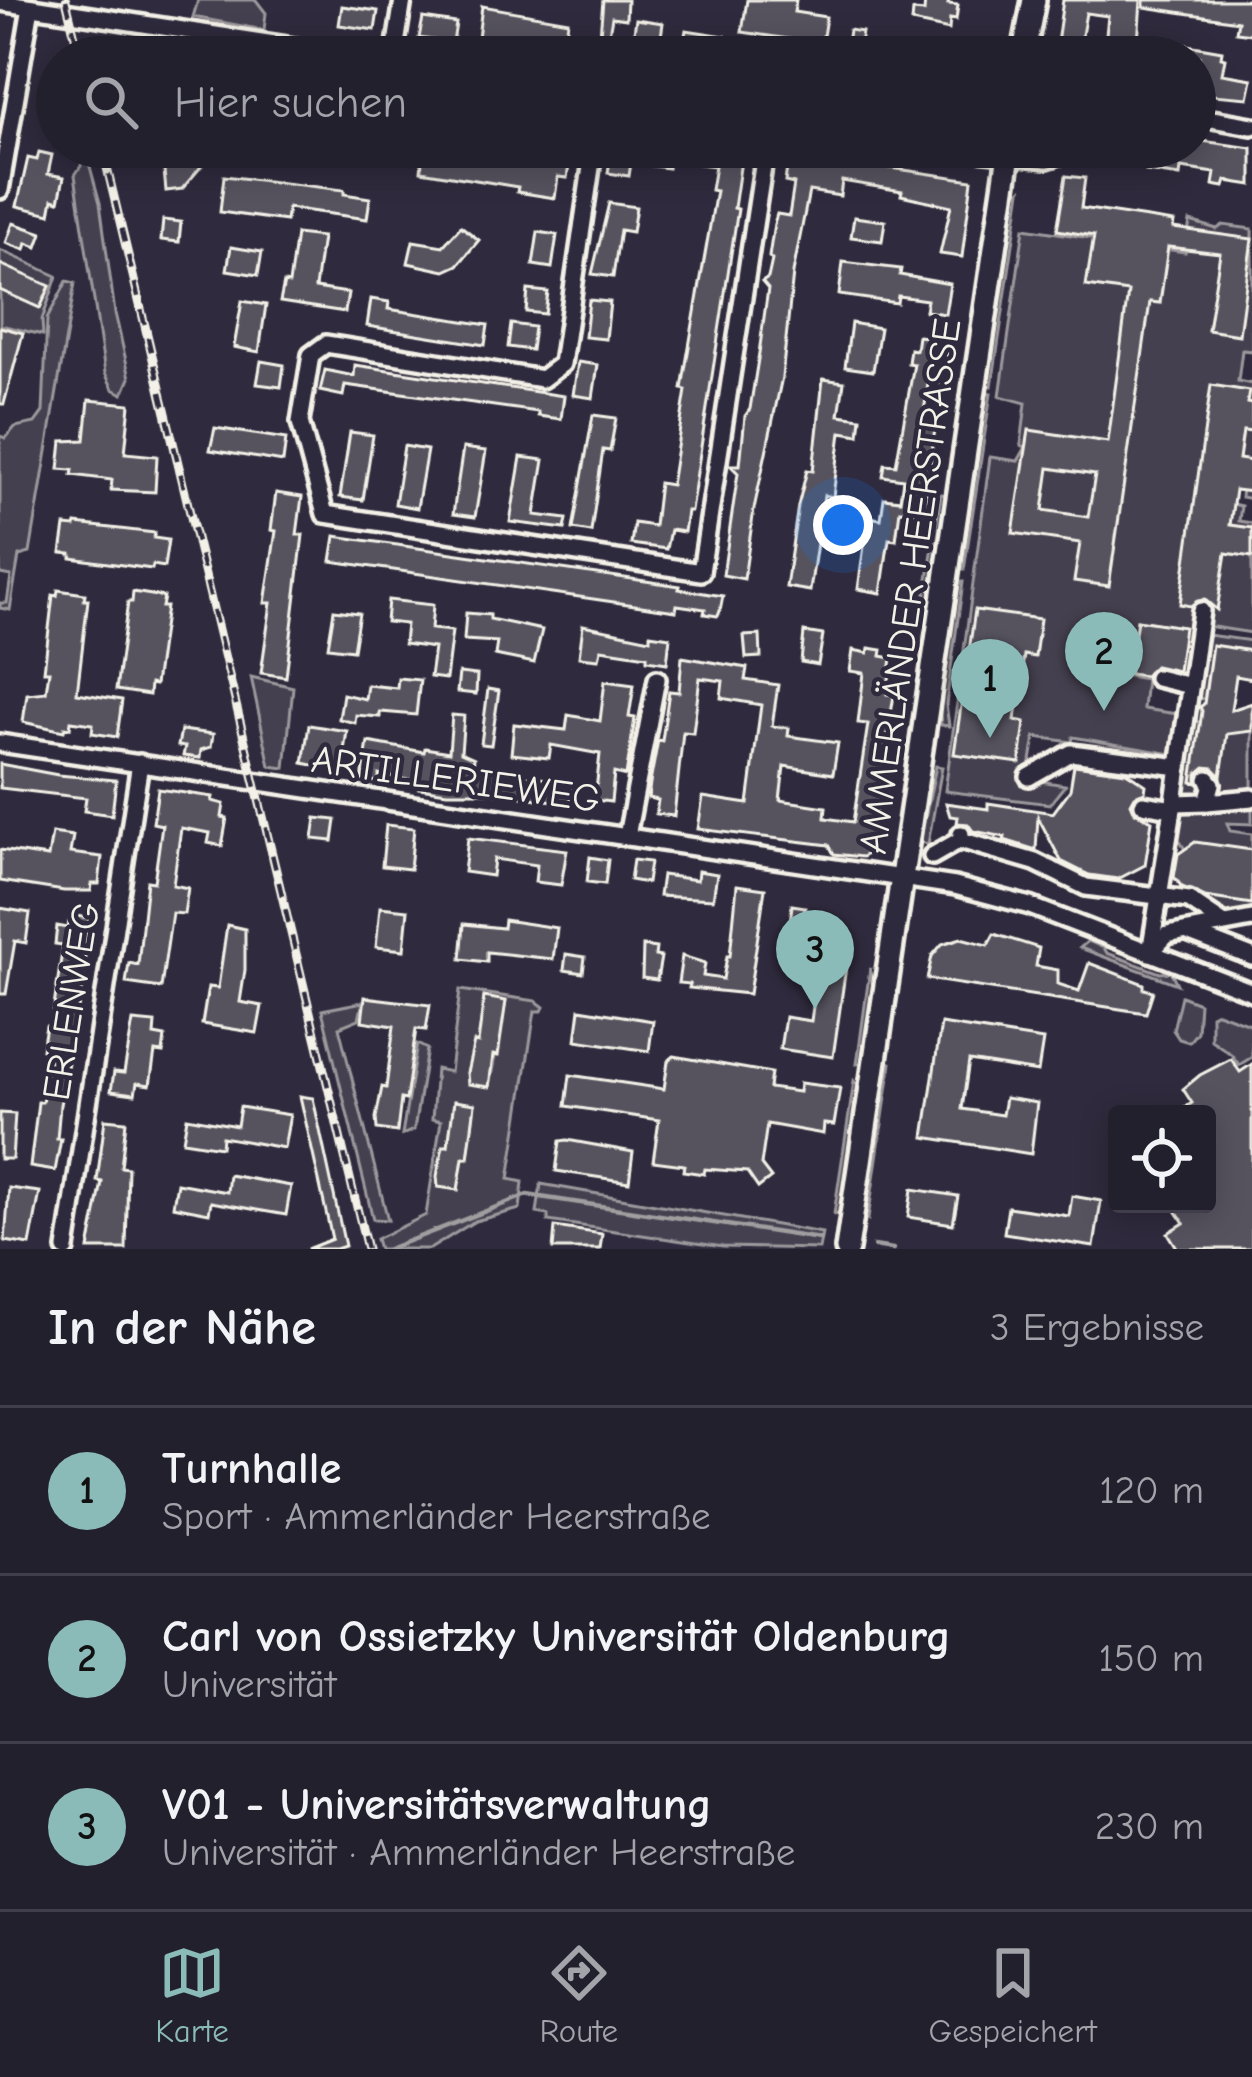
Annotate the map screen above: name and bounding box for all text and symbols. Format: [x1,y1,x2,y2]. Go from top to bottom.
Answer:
search box [36,36,1216,168]
icon: search [78,69,144,135]
text: Hier suchen [174,76,407,128]
street label: AMMERLÄNDER HEERSTRASSE [851,316,970,857]
your location [813,495,873,555]
pin: 2 [1065,612,1143,711]
pin: 1 [951,639,1029,738]
street label: ARTILLERIEWEG [309,737,603,822]
street label: ERLENWEG [34,899,109,1104]
pin: 3 [776,910,854,1009]
map controls [1108,1105,1216,1213]
button: locate [1108,1105,1216,1213]
text: In der Nähe [48,1298,316,1357]
text: 3 Ergebnisse [990,1305,1204,1350]
text: Turnhalle [162,1442,341,1494]
text: 1 [79,1468,95,1513]
text: 120 m [1099,1468,1204,1513]
text: Sport · Ammerländer Heerstraße [162,1494,711,1539]
text: Carl von Ossietzky Universität Oldenburg [162,1610,951,1662]
text: 2 [77,1636,97,1681]
text: 150 m [1098,1636,1204,1681]
text: Universität [162,1662,336,1707]
text: V01 - Universitätsverwaltung [162,1778,712,1830]
text: 3 [77,1804,97,1849]
text: 230 m [1095,1804,1204,1849]
text: Universität · Ammerländer Heerstraße [162,1830,795,1875]
tab: Karte [155,1940,229,2050]
tab: Route [539,1940,618,2050]
tab: Gespeichert [929,1940,1097,2050]

